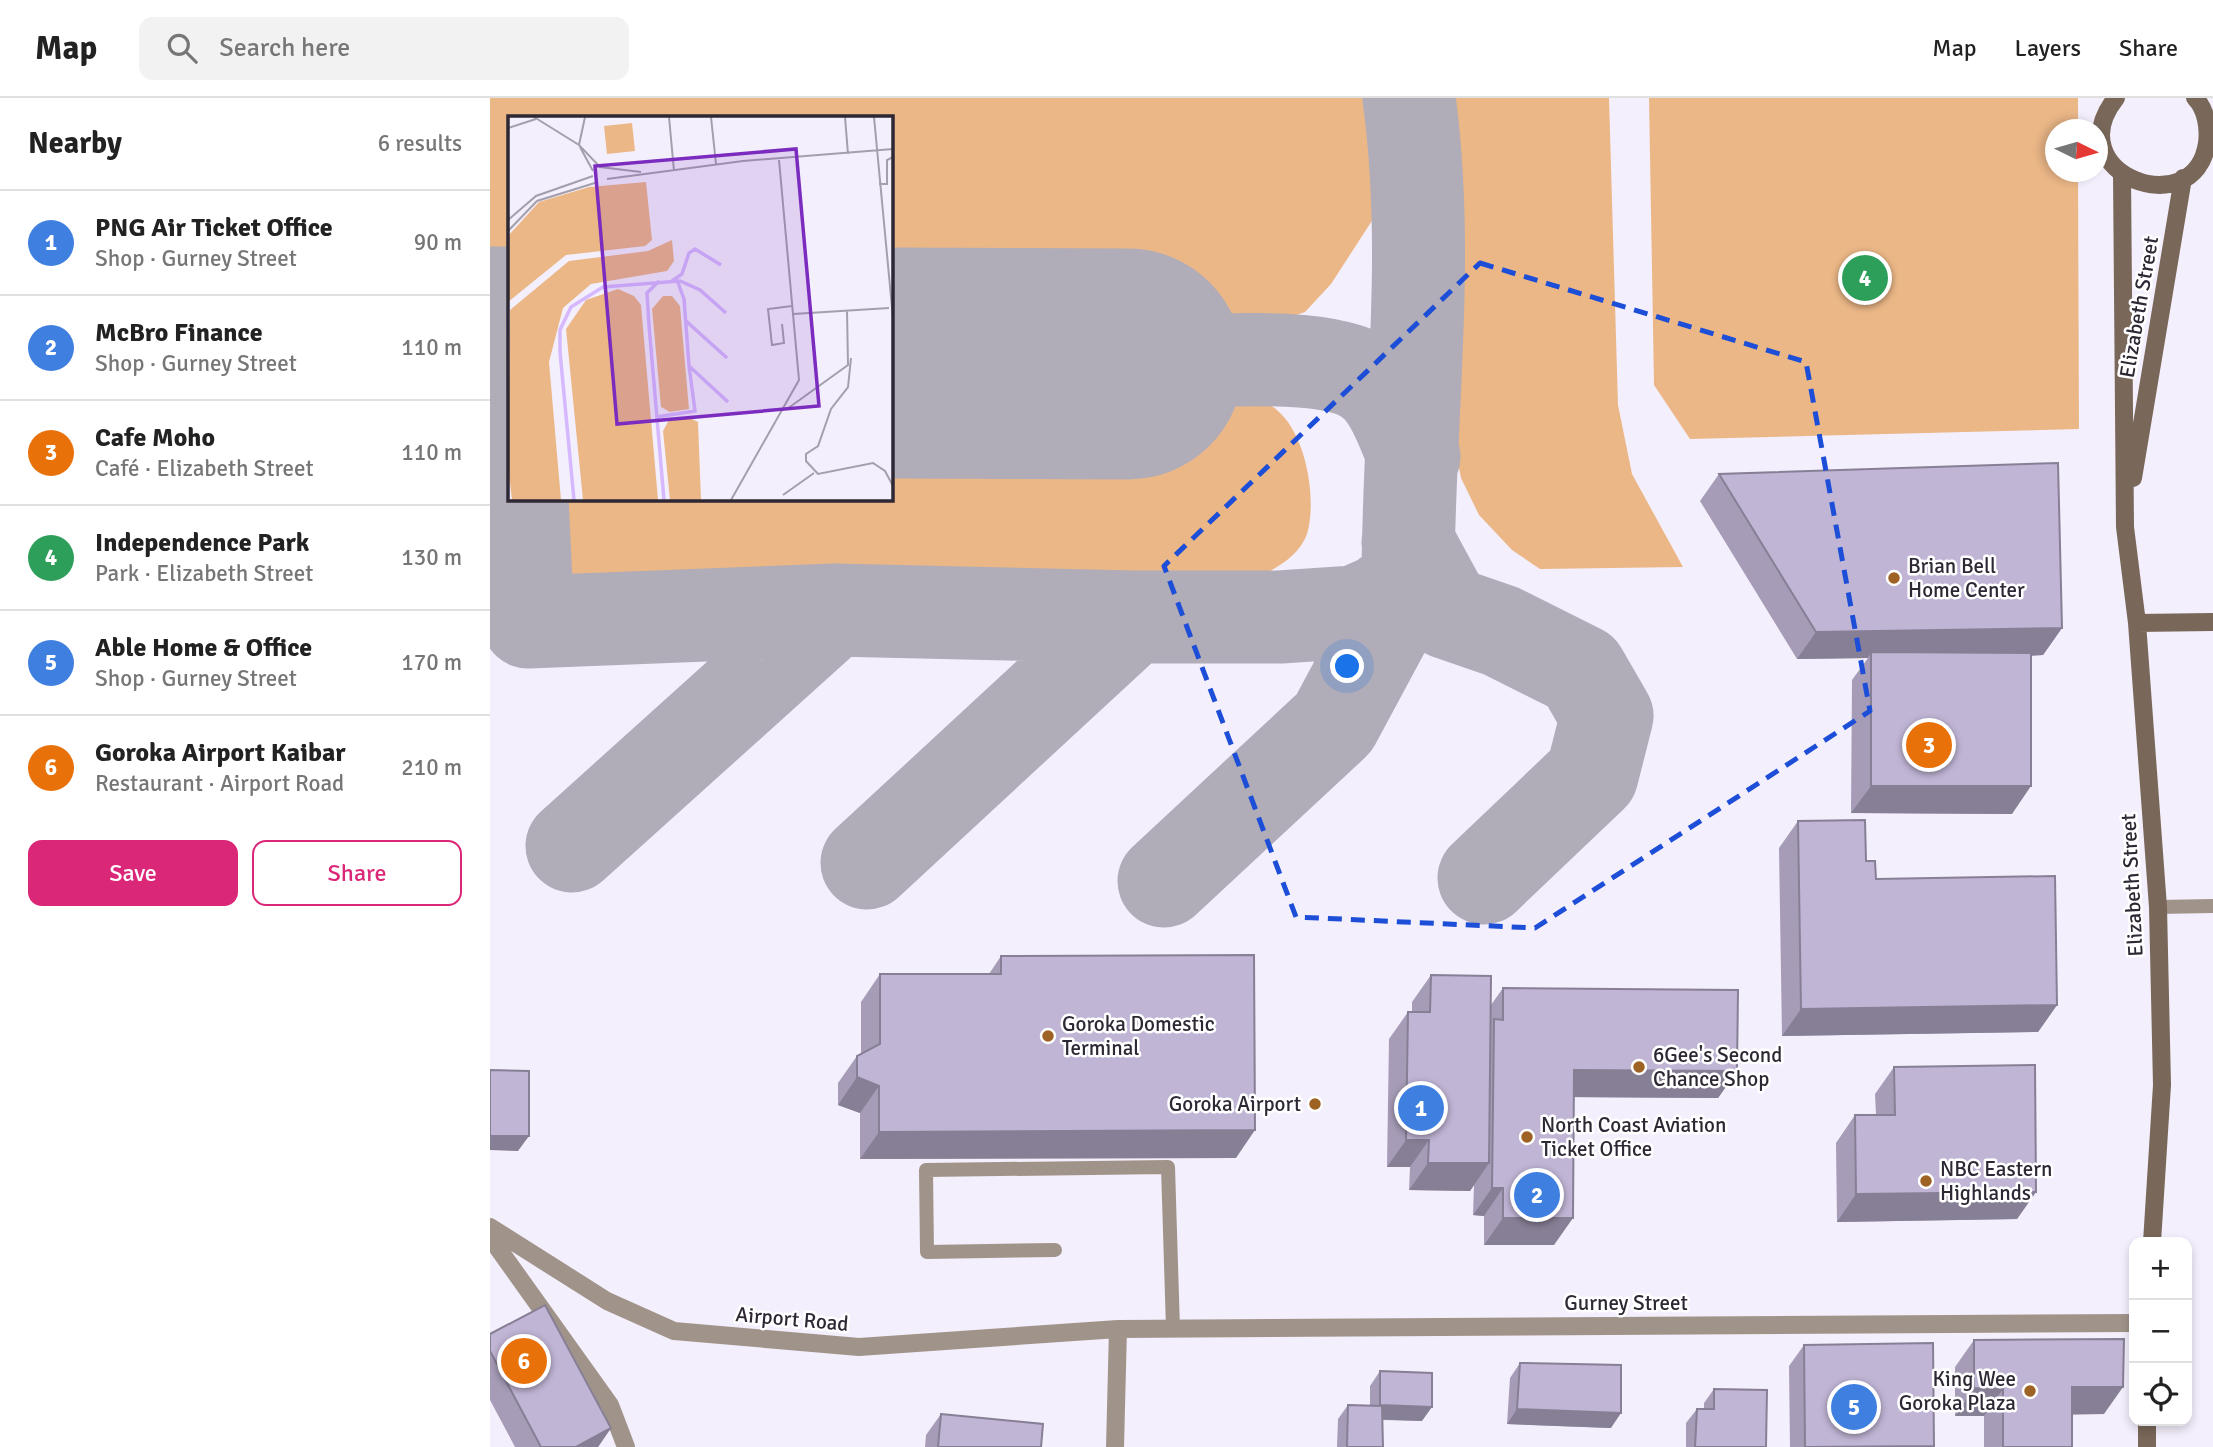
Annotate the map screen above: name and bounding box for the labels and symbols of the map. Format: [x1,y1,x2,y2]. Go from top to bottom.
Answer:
inset map [508,116,892,500]
north arrow [2045,119,2108,182]
street label: Elizabeth Street [2114,234,2164,380]
pin: 4 [1842,252,1888,304]
place label: Brian Bell Home Center [1908,553,2025,603]
marker: Brian Bell Home Center [1886,570,1902,586]
your location [1330,649,1364,683]
pin: 3 [1906,719,1952,771]
street label: Elizabeth Street [2115,813,2149,957]
place label: Goroka Domestic Terminal [1062,1011,1215,1061]
marker: Goroka Domestic Terminal [1040,1028,1056,1044]
place label: 6Gee's Second Chance Shop [1653,1042,1782,1092]
marker: 6Gee's Second Chance Shop [1631,1059,1647,1075]
pin: 1 [1398,1082,1444,1134]
place label: Goroka Airport [1169,1091,1301,1117]
marker: Goroka Airport [1307,1096,1323,1112]
place label: North Coast Aviation Ticket Office [1541,1112,1727,1162]
marker: North Coast Aviation Ticket Office [1519,1129,1535,1145]
place label: NBC Eastern Highlands [1940,1156,2053,1206]
pin: 2 [1514,1169,1560,1221]
marker: NBC Eastern Highlands [1918,1173,1934,1189]
street label: Gurney Street [1564,1290,1688,1316]
street label: Airport Road [734,1301,850,1337]
pin: 6 [501,1335,547,1387]
place label: King Wee Goroka Plaza [1899,1366,2016,1416]
pin: 5 [1831,1381,1877,1433]
marker: King Wee Goroka Plaza [2022,1383,2038,1399]

